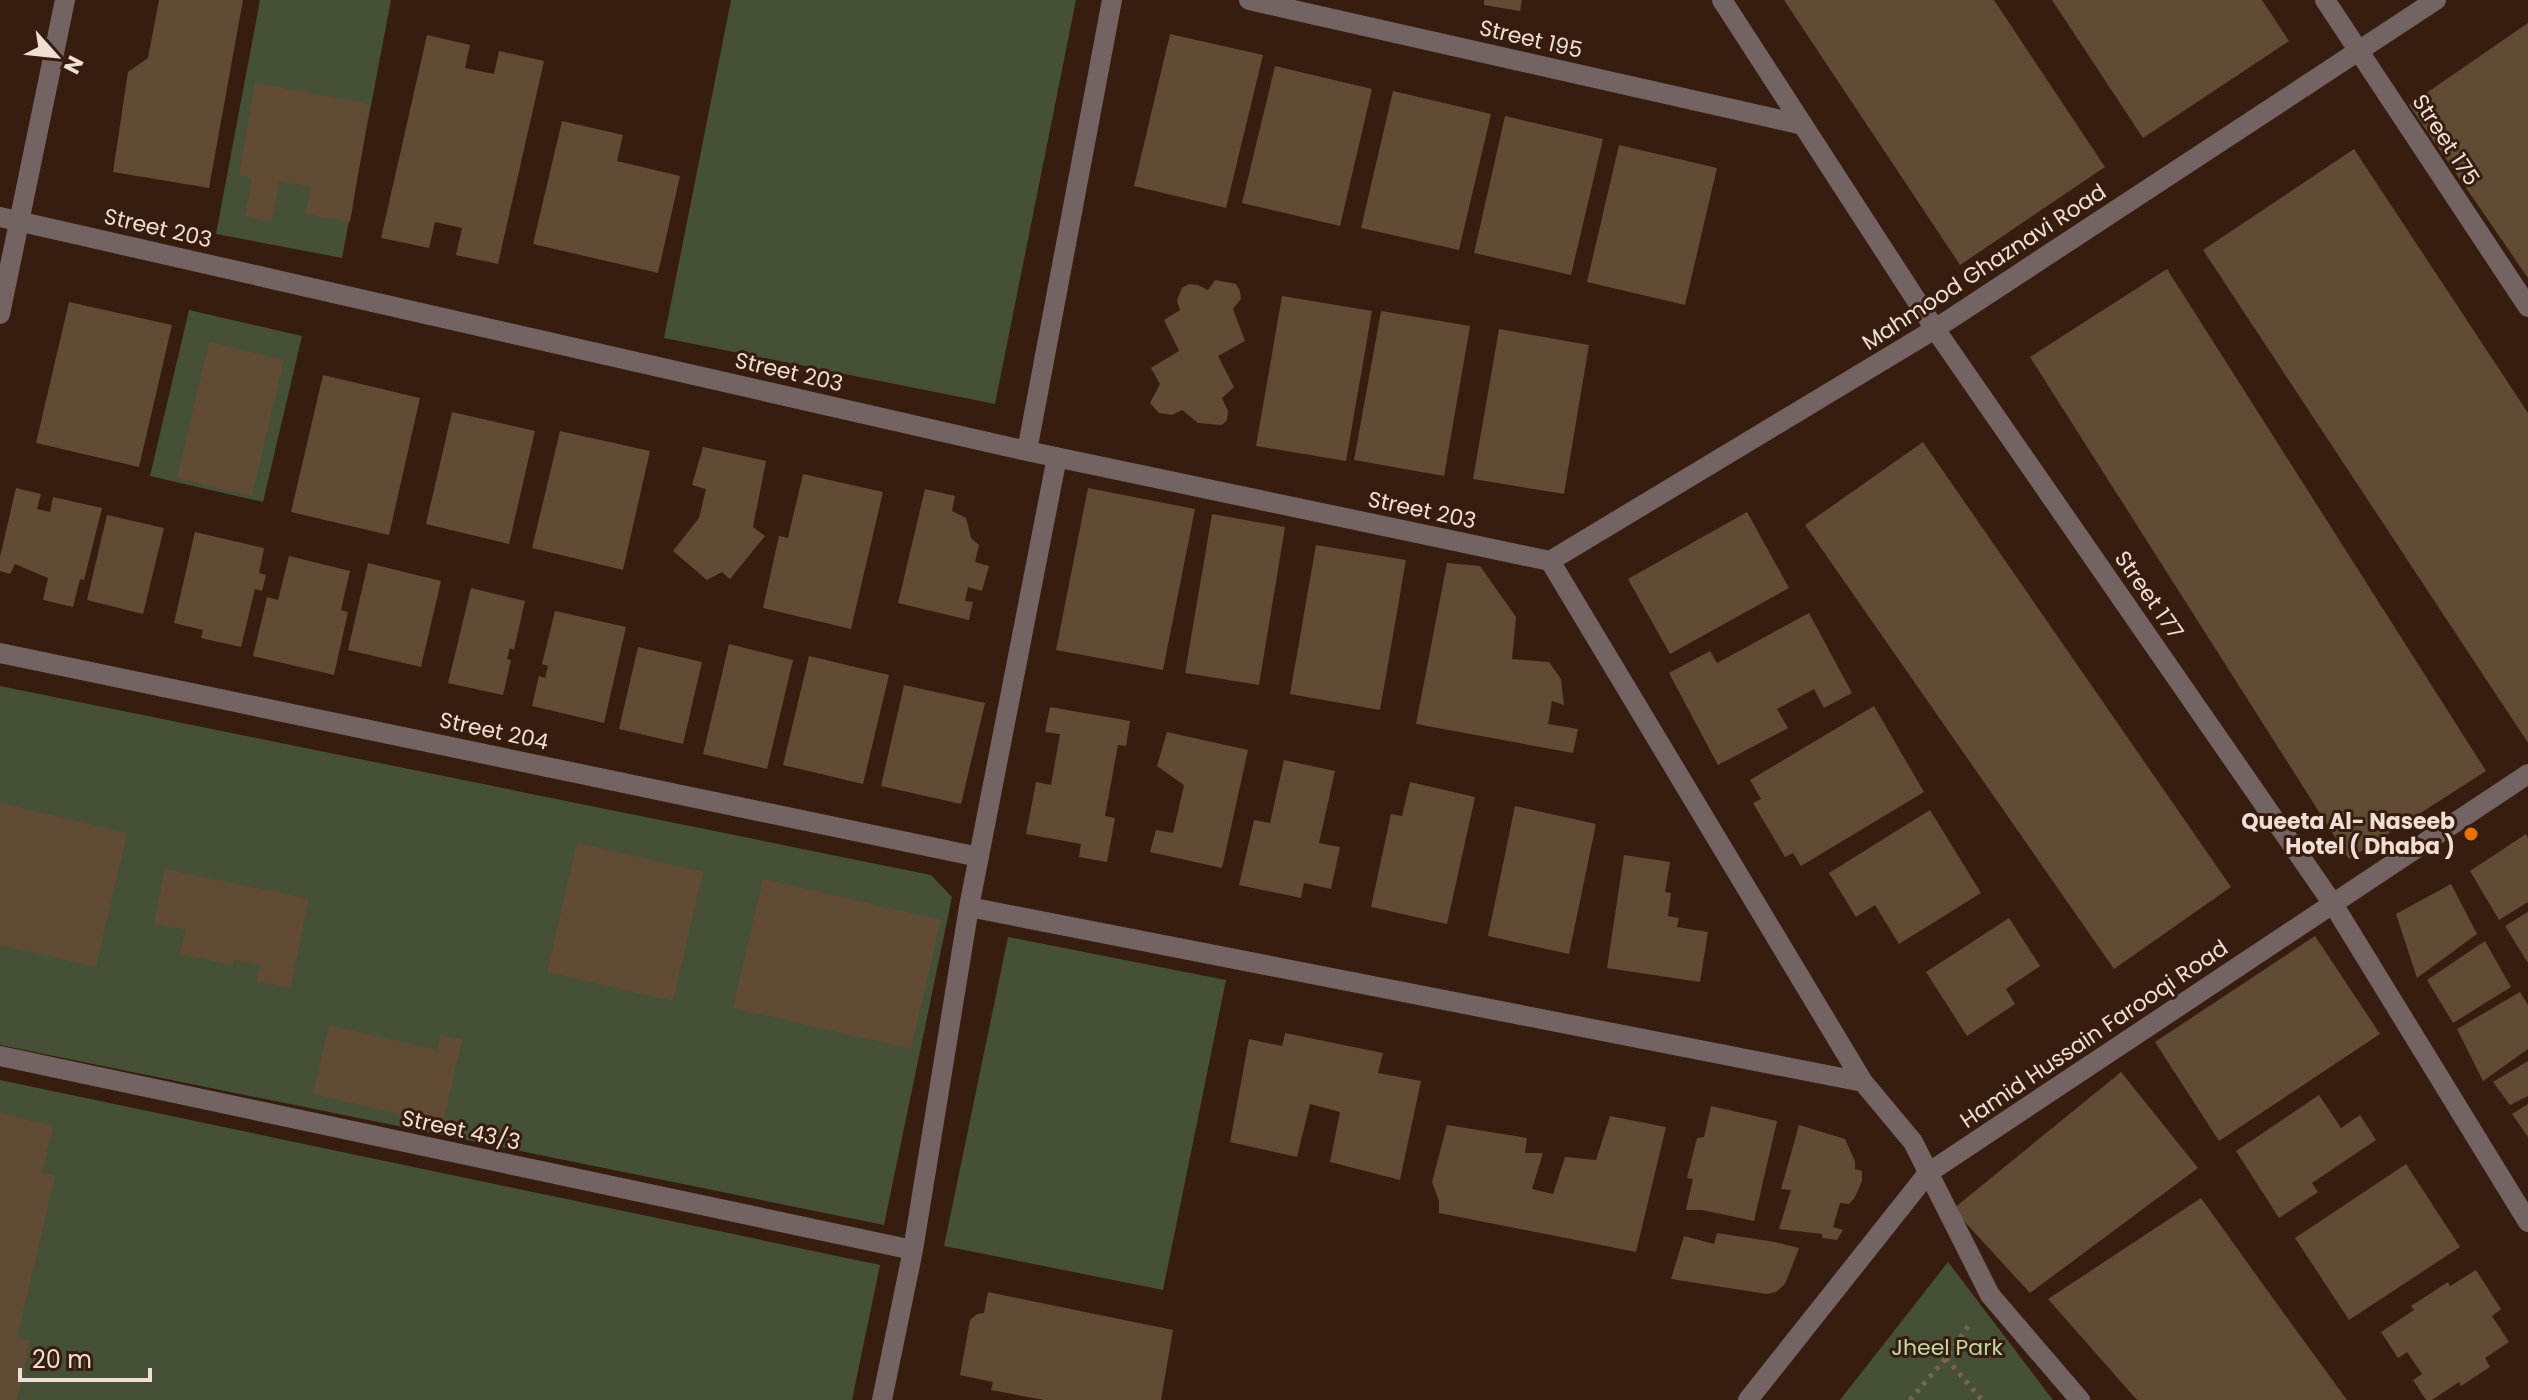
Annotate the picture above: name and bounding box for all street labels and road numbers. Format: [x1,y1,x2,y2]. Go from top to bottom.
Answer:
street label: Street 195 [1476,12,1586,66]
street label: Street 175 [2405,88,2487,192]
street label: Mahmood Ghaznavi Road [1856,176,2112,358]
street label: Street 203 [101,201,215,255]
street label: Street 203 [732,345,846,399]
street label: Street 203 [1365,483,1479,537]
street label: Street 177 [2107,545,2191,645]
street label: Street 204 [437,704,551,758]
street label: Hamid Hussain Farooqi Road [1954,932,2234,1136]
street label: Street 43/3 [399,1102,523,1158]

